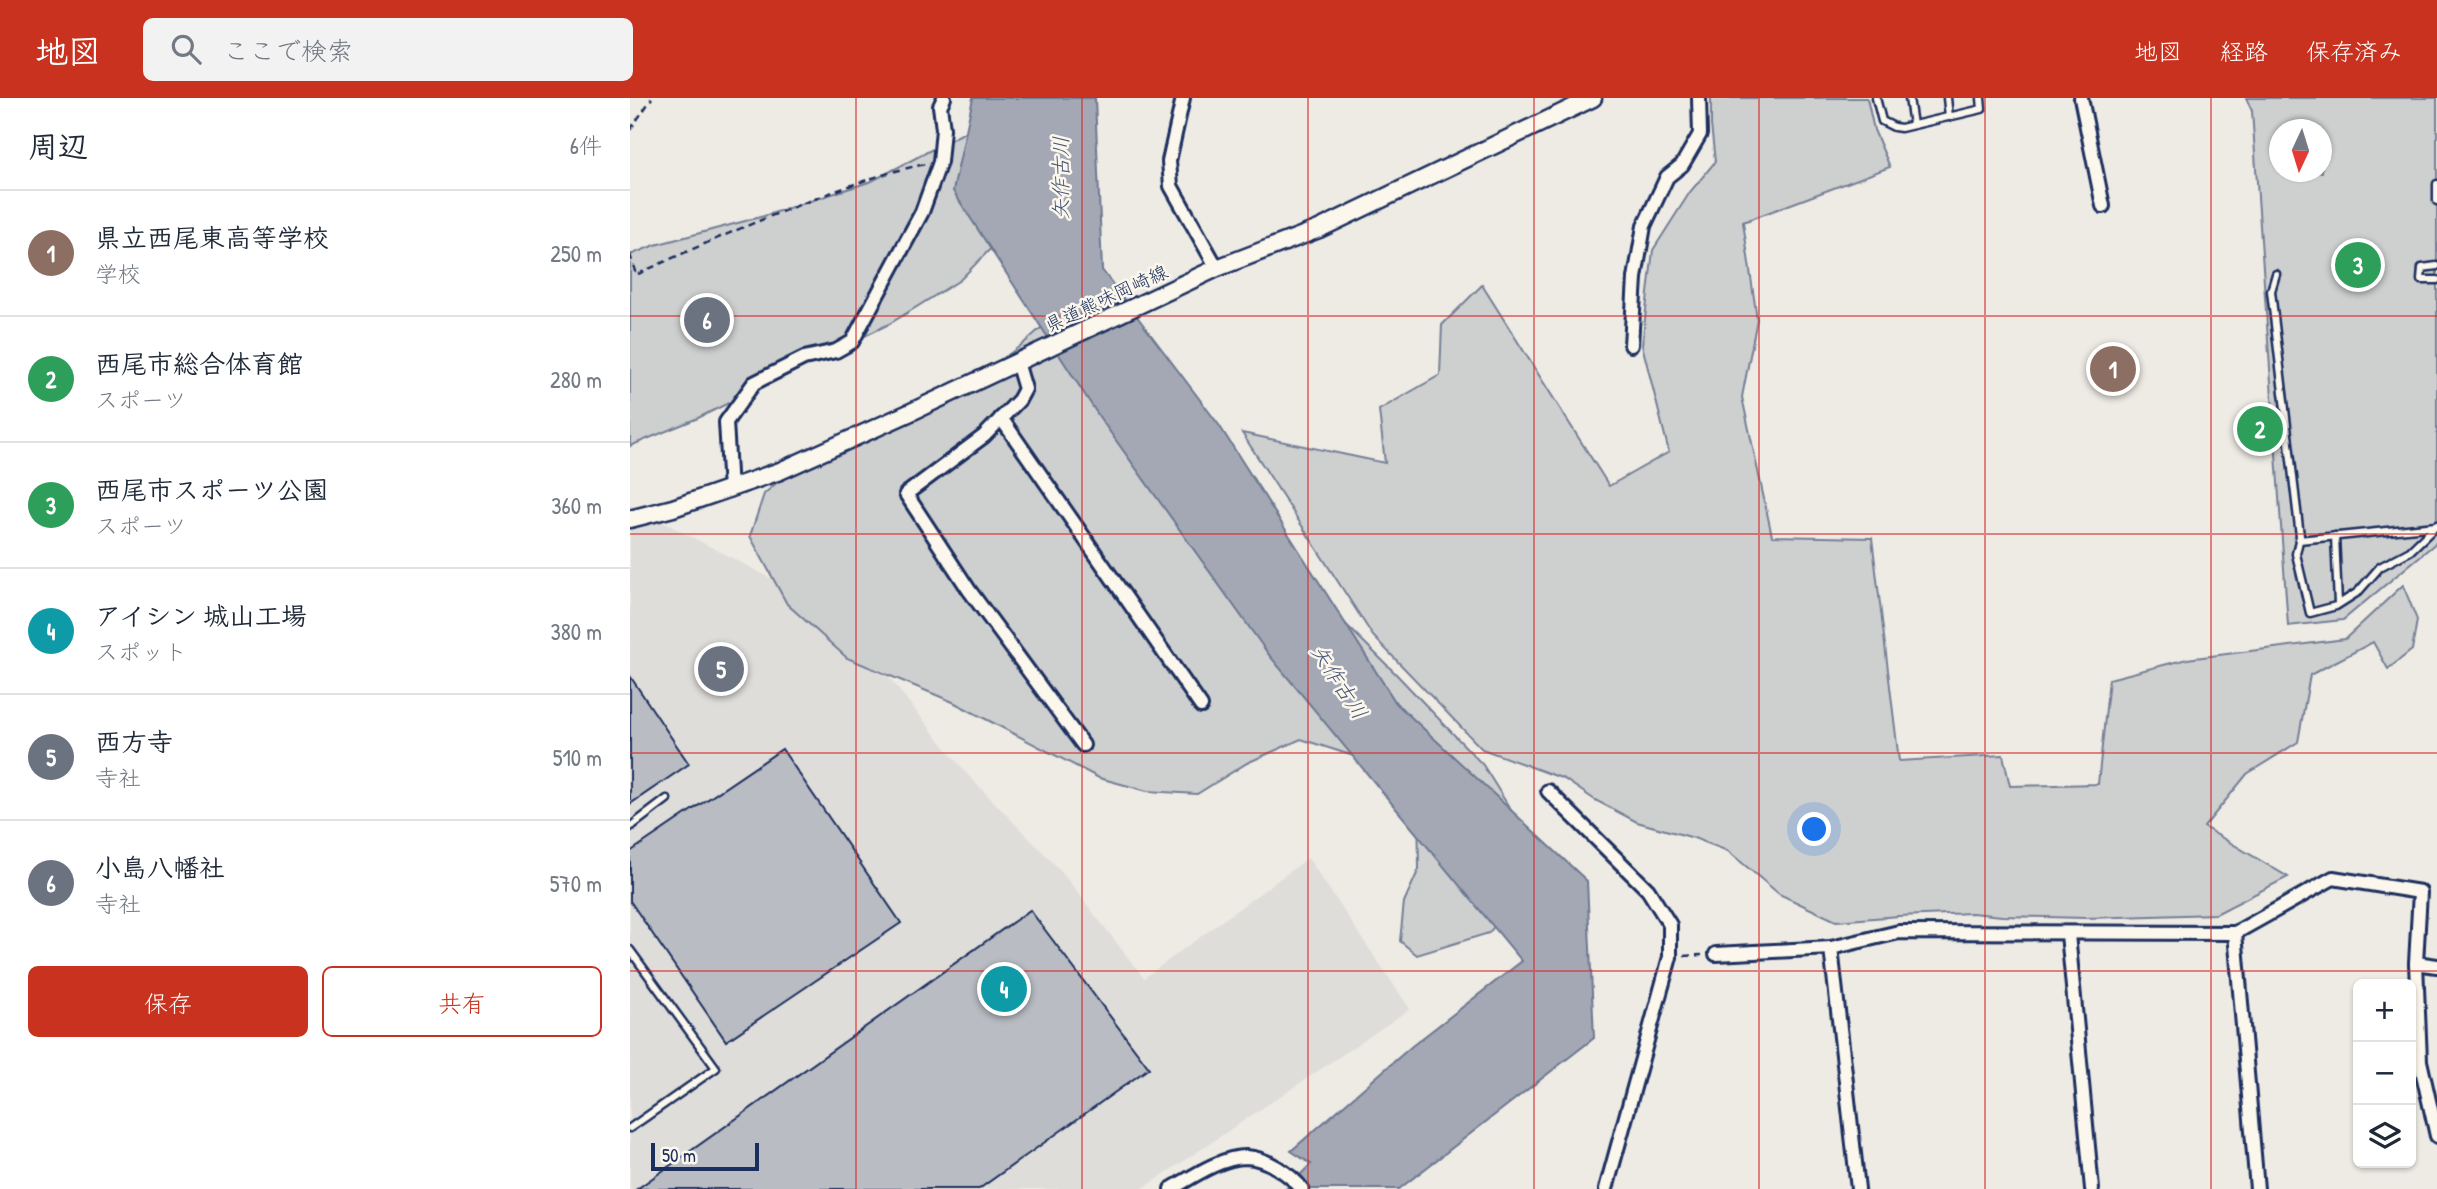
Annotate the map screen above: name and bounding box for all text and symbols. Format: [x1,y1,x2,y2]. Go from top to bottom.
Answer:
search box [143,18,633,81]
text: 地図 [35,29,101,73]
icon: search [167,30,205,68]
text: ここで検索 [223,33,353,68]
text: 地図 [2134,35,2182,67]
text: 経路 [2220,35,2268,67]
text: 保存済み [2306,35,2402,67]
north arrow [2269,119,2332,182]
text: 周辺 [28,126,88,166]
text: 6件 [570,130,602,161]
water label: 矢作古川 [1046,136,1075,220]
text: 県立西尾東高等学校 [95,220,329,255]
text: 1 [47,238,55,269]
text: 250 m [550,238,602,269]
pin: 3 [2335,239,2381,291]
text: 学校 [95,258,141,289]
street label: 県道熊味岡崎線 [1040,258,1172,338]
pin: 6 [684,294,730,346]
pin: 1 [2090,343,2136,395]
text: 西尾市総合体育館 [95,346,303,381]
text: 2 [46,364,56,395]
text: 280 m [550,364,602,395]
text: スポーツ [95,384,187,415]
pin: 2 [2237,403,2283,455]
text: 西尾市スポーツ公園 [95,472,328,507]
text: 3 [46,490,56,521]
text: 360 m [551,490,602,521]
text: スポーツ [95,510,187,541]
text: アイシン 城山工場 [95,598,307,633]
text: 4 [47,616,55,647]
text: 380 m [551,616,602,647]
text: スポット [95,636,187,667]
water label: 矢作古川 [1304,639,1374,725]
pin: 5 [698,643,744,695]
text: 西方寺 [95,724,173,759]
text: 5 [46,742,56,773]
text: 510 m [553,742,602,773]
text: 寺社 [95,762,141,793]
your location [1797,812,1831,846]
text: 小島八幡社 [95,850,225,885]
text: 6 [46,868,56,899]
text: 570 m [550,868,602,899]
text: 寺社 [95,888,141,919]
pin: 4 [981,963,1027,1015]
button: 保存 [28,966,308,1037]
button: 共有 [322,966,602,1037]
map controls [2353,979,2416,1168]
button: + [2353,979,2416,1042]
button: − [2353,1042,2416,1105]
button: layers [2353,1105,2416,1168]
scale bar [651,1140,760,1172]
text: 50 m [662,1142,696,1168]

